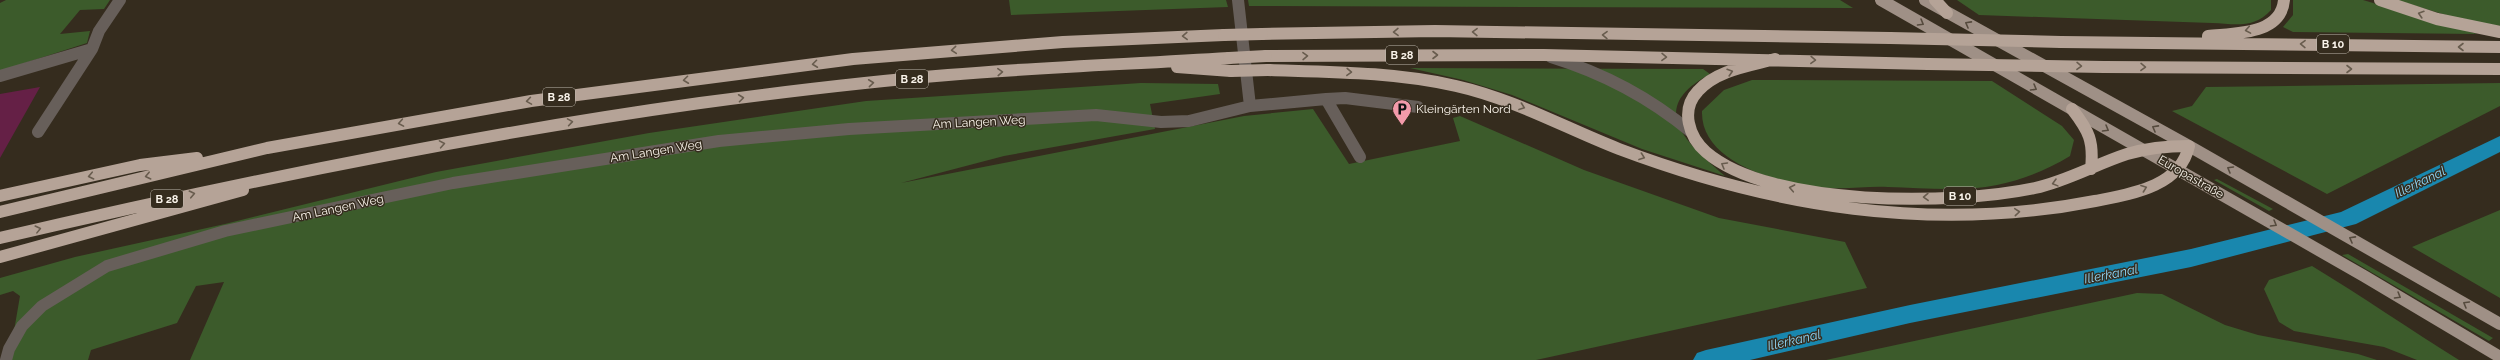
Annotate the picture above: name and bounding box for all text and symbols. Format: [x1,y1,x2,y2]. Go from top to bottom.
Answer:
one-way arrow [2418,10,2425,19]
one-way arrow [1917,19,1924,26]
one-way arrow [1965,21,1972,29]
one-way arrow [2245,26,2251,34]
one-way arrow [1393,27,1399,36]
one-way arrow [1472,28,1478,36]
one-way arrow [1602,31,1608,39]
one-way arrow [1182,32,1188,40]
road number: B 10 [2317,35,2349,53]
one-way arrow [2300,40,2306,48]
one-way arrow [2458,43,2464,51]
one-way arrow [951,46,957,55]
road number: B 28 [1386,46,1418,64]
one-way arrow [1432,51,1438,59]
one-way arrow [1302,52,1308,60]
one-way arrow [1661,53,1667,61]
one-way arrow [1810,56,1816,64]
one-way arrow [812,59,818,68]
one-way arrow [2076,62,2082,70]
one-way arrow [2140,63,2146,71]
one-way arrow [2346,65,2352,73]
one-way arrow [997,68,1003,77]
one-way arrow [1346,68,1352,77]
one-way arrow [1727,68,1734,77]
road number: B 28 [896,70,928,88]
one-way arrow [683,75,689,84]
one-way arrow [867,79,874,88]
one-way arrow [2030,83,2037,90]
road number: B 28 [543,88,575,106]
one-way arrow [738,94,744,103]
one-way arrow [526,97,532,105]
parking icon: Kleingärten Nord [1391,98,1413,126]
place label: Kleingärten Nord [1416,102,1511,116]
one-way arrow [1519,103,1526,111]
street label: Am Langen Weg [932,113,1026,131]
one-way arrow [398,118,404,127]
one-way arrow [567,118,573,127]
one-way arrow [2102,124,2109,131]
one-way arrow [2152,125,2159,132]
street label: Am Langen Weg [609,137,703,165]
one-way arrow [439,140,445,149]
one-way arrow [1639,153,1646,161]
street label: Europastraße [2156,153,2226,201]
one-way arrow [1721,162,1728,169]
water label: Illerkanal [2392,163,2448,201]
one-way arrow [2226,167,2234,174]
one-way arrow [88,171,94,179]
one-way arrow [145,172,151,180]
one-way arrow [2052,178,2059,187]
one-way arrow [1789,184,1795,193]
one-way arrow [2141,184,2148,193]
road number: B 10 [1944,187,1976,205]
road number: B 28 [151,190,183,208]
one-way arrow [189,190,195,198]
street label: Am Langen Weg [291,191,385,225]
one-way arrow [1923,193,1929,201]
one-way arrow [2014,208,2020,217]
one-way arrow [2269,220,2277,227]
one-way arrow [35,225,41,233]
one-way arrow [2349,236,2356,243]
water label: Illerkanal [2083,261,2140,287]
one-way arrow [2394,292,2401,299]
one-way arrow [2463,302,2470,309]
water label: Illerkanal [1766,326,1823,353]

